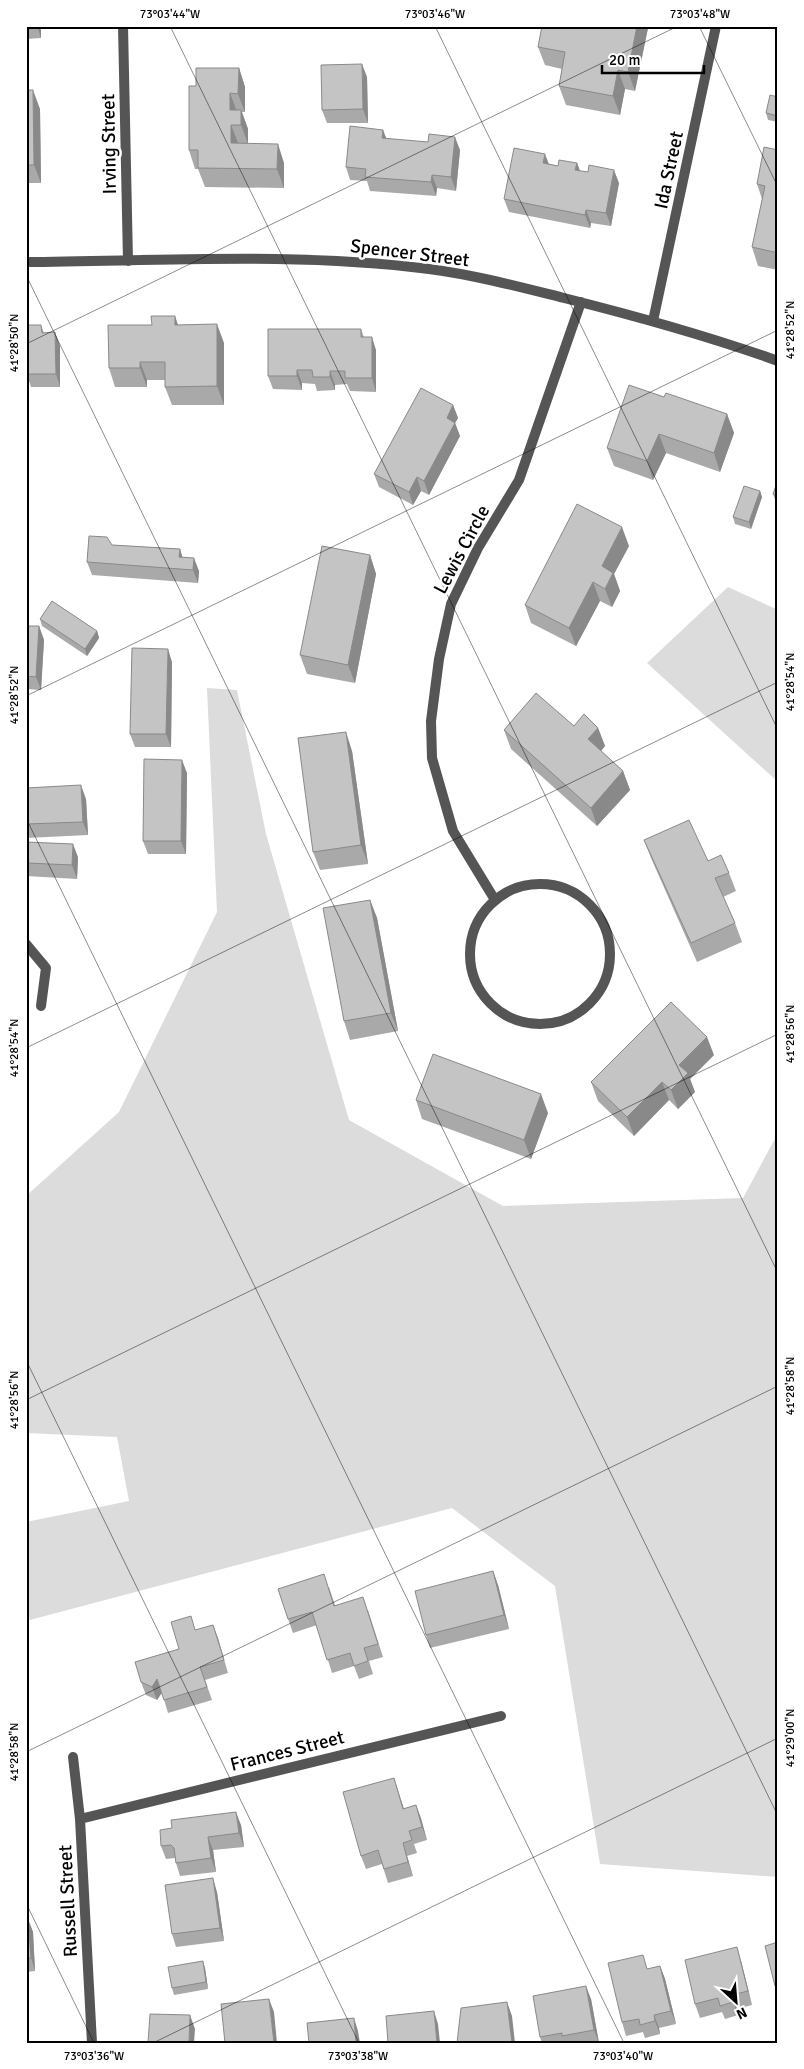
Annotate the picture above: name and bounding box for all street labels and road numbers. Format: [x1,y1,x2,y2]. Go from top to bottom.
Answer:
street label: Irving Street [96,93,122,195]
street label: Ida Street [649,129,689,211]
street label: Spencer Street [349,234,471,272]
street label: Lewis Circle [428,501,495,598]
street label: Frances Street [228,1725,347,1777]
street label: Russell Street [53,1844,83,1958]

